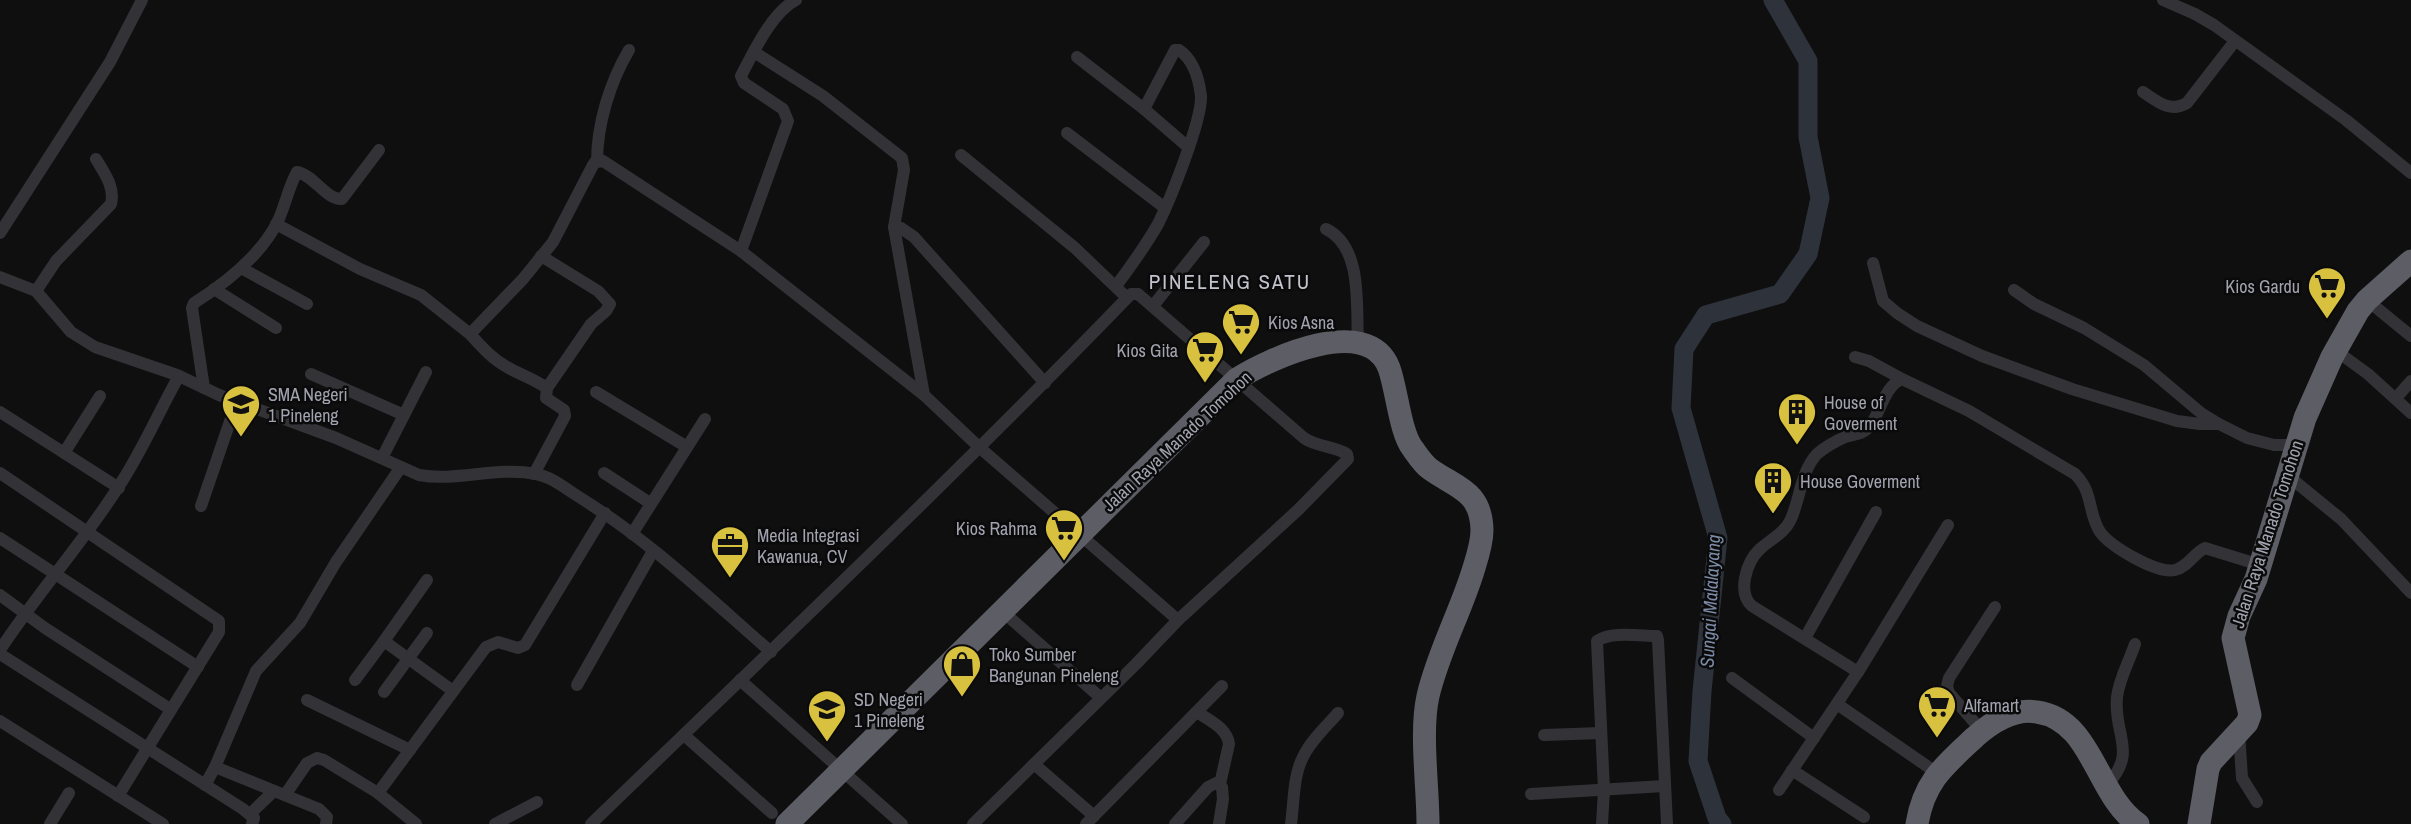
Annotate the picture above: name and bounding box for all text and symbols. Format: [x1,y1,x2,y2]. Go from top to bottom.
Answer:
supermarket icon: Kios Gardu [2306,265,2348,320]
district label: PINELENG SATU [1149,267,1311,296]
place label: Kios Gardu [2225,274,2300,299]
supermarket icon: Kios Asna [1220,301,1262,356]
place label: Kios Asna [1268,310,1334,335]
supermarket icon: Kios Gita [1184,329,1226,384]
place label: Kios Gita [1116,338,1178,363]
street label: Jalan Raya Manado Tomohon [1097,365,1257,517]
place label: SMA Negeri 1 Pineleng [268,382,348,428]
school or university icon: SMA Negeri 1 Pineleng [220,383,262,438]
place label: House of Goverment [1824,390,1897,436]
building icon: House of Goverment [1776,391,1818,446]
street label: Jalan Raya Manado Tomohon [2225,437,2309,631]
building icon: House Goverment [1752,460,1794,515]
place label: House Goverment [1800,469,1920,494]
supermarket icon: Kios Rahma [1043,507,1085,562]
place label: Kios Rahma [956,516,1037,541]
place label: Media Integrasi Kawanua, CV [757,523,860,569]
office icon: Media Integrasi Kawanua, CV [709,524,751,579]
water label: Sungai Malalayang [1694,533,1726,668]
place label: Toko Sumber Bangunan Pineleng [989,642,1119,688]
shop icon: Toko Sumber Bangunan Pineleng [941,643,983,698]
supermarket icon: Alfamart [1916,684,1958,739]
place label: SD Negeri 1 Pineleng [854,687,925,733]
school or university icon: SD Negeri 1 Pineleng [806,688,848,743]
place label: Alfamart [1963,693,2019,718]

